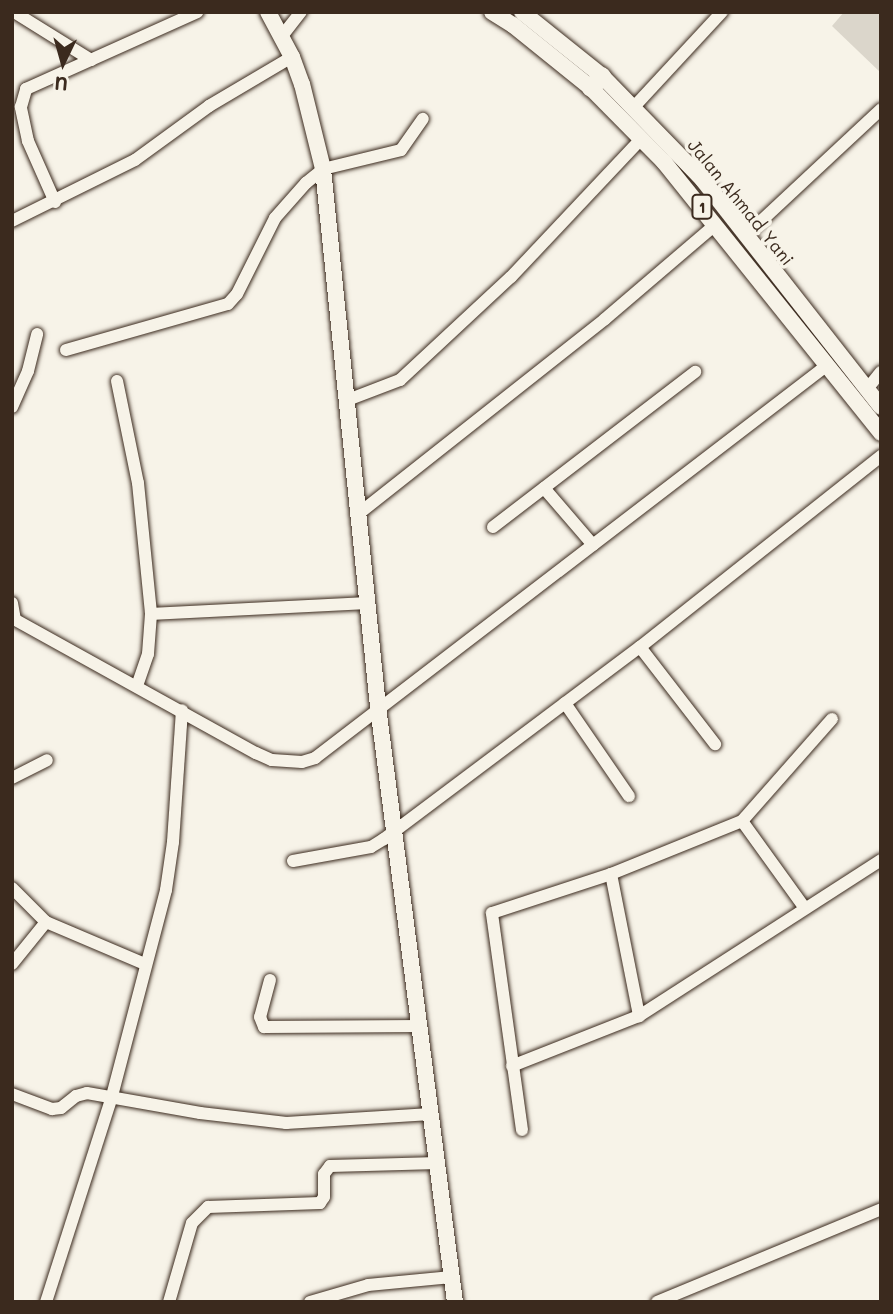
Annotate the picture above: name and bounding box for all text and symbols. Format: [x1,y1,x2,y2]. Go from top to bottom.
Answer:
north arrow [28,28,98,98]
text: U [53,71,69,97]
street label: Jalan Ahmad Yani [683,134,799,270]
road number: 1 [690,195,714,220]

